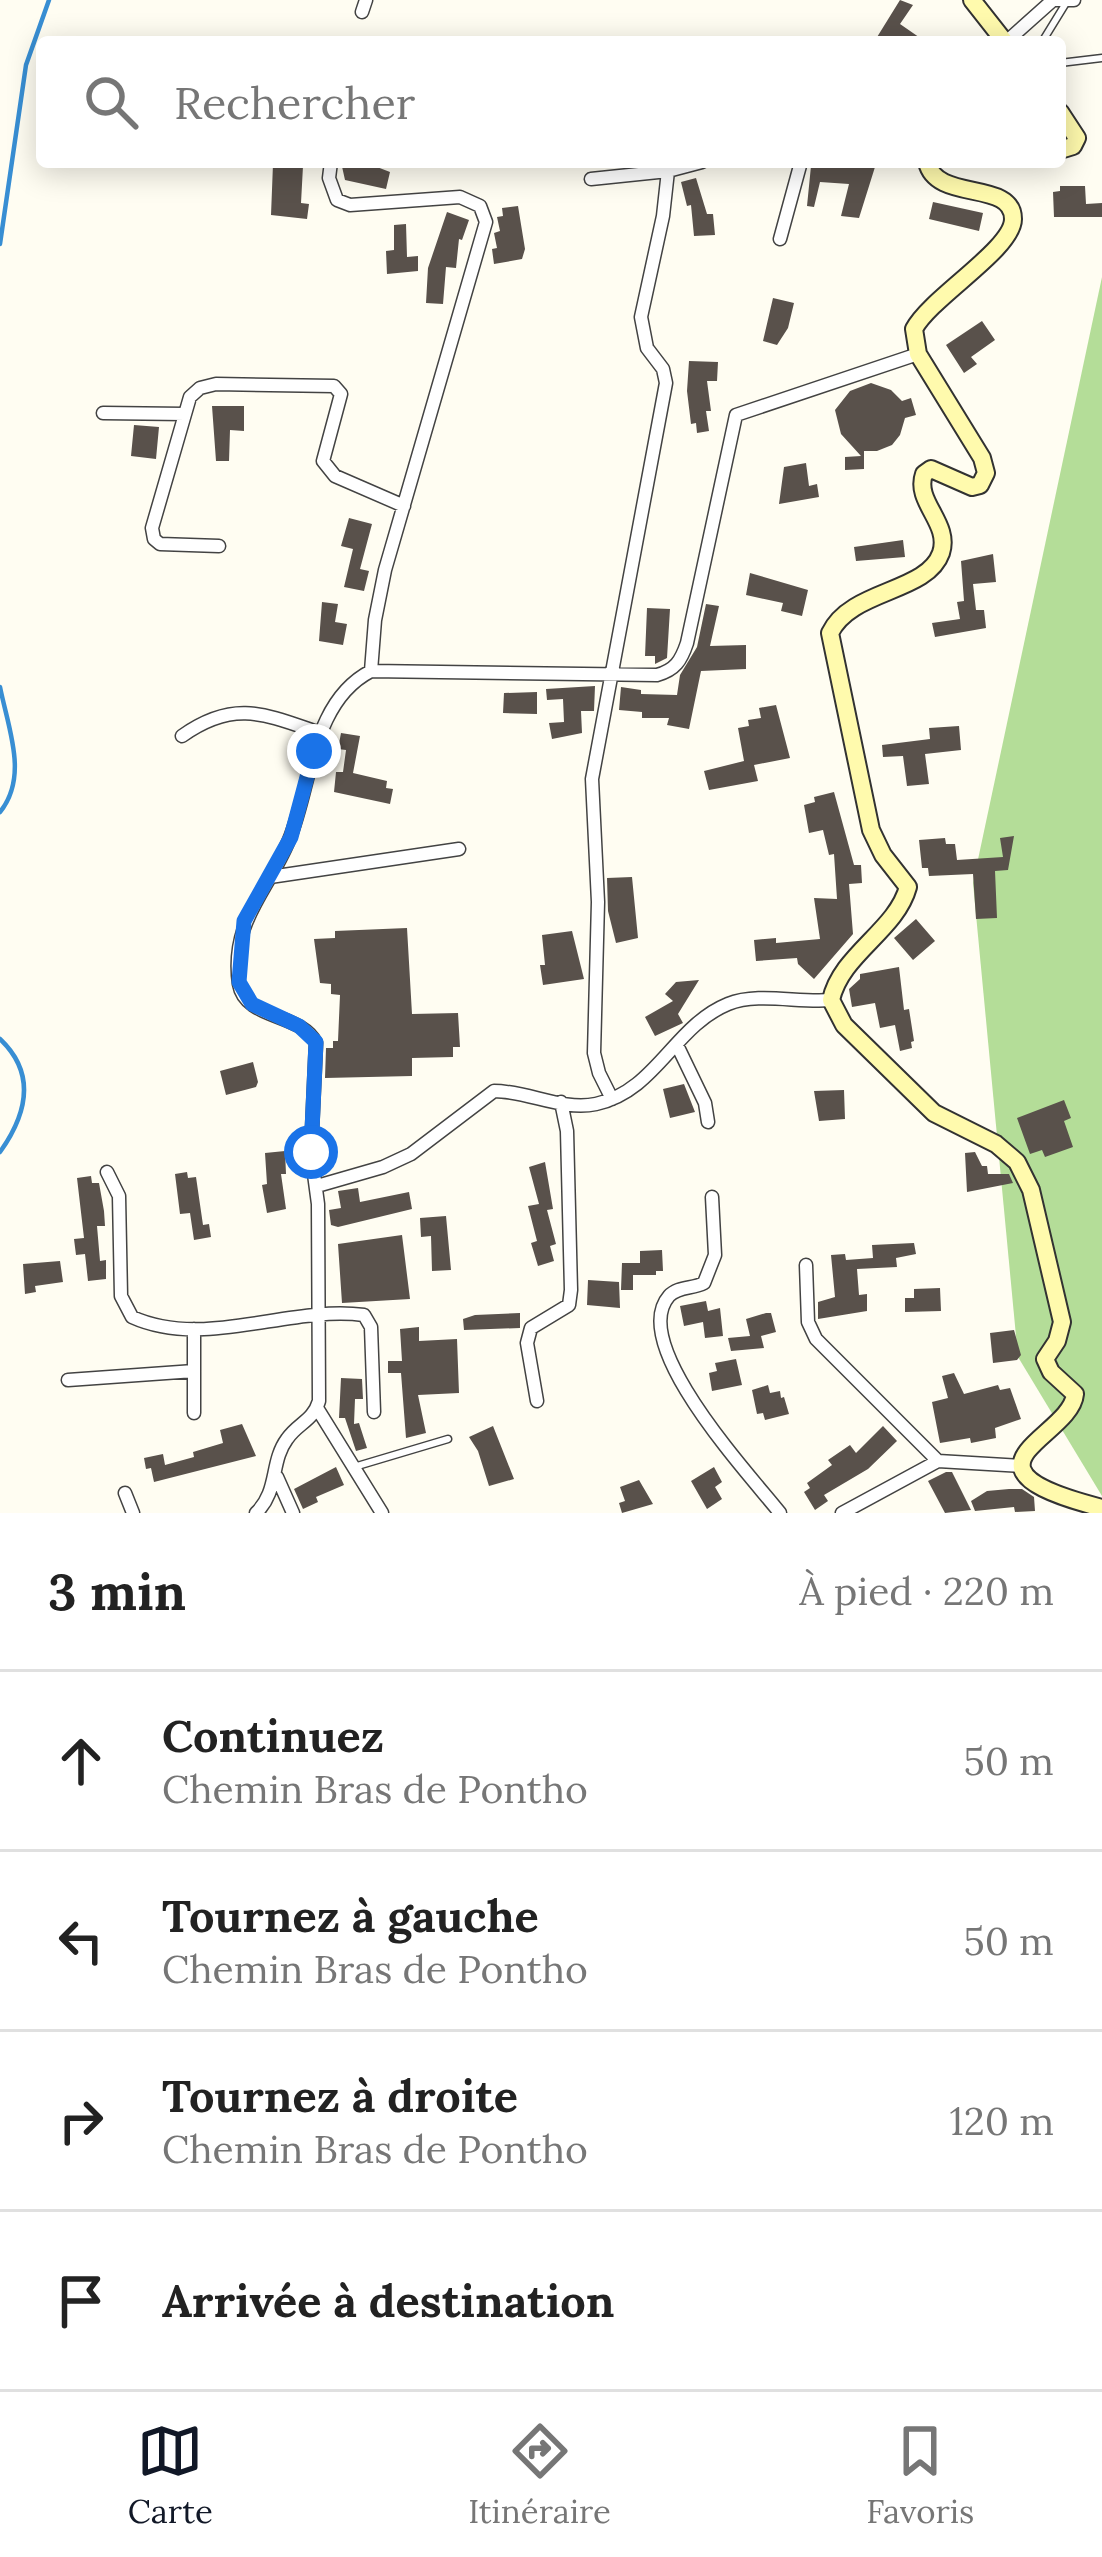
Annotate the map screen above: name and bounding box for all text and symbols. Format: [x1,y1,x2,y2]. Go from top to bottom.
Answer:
search box [36,36,1066,168]
icon: search [78,69,144,135]
text: Rechercher [174,74,415,131]
route end [287,724,341,778]
route start [284,1125,338,1179]
text: 3 min [48,1559,186,1624]
text: À pied · 220 m [799,1566,1054,1616]
text: Continuez [162,1707,384,1764]
icon: ahead [48,1728,114,1794]
text: 50 m [963,1736,1054,1786]
text: Chemin Bras de Pontho [162,1764,588,1814]
text: Tournez à gauche [162,1887,539,1944]
icon: left [48,1908,114,1974]
text: 50 m [963,1916,1054,1966]
text: Chemin Bras de Pontho [162,1944,588,1994]
text: Tournez à droite [162,2067,518,2124]
icon: right [48,2088,114,2154]
text: 120 m [950,2096,1054,2146]
text: Chemin Bras de Pontho [162,2124,588,2174]
icon: arrive [48,2268,114,2334]
text: Arrivée à destination [162,2272,615,2329]
tab: Carte [128,2418,213,2532]
tab: Itinéraire [468,2418,611,2532]
tab: Favoris [866,2418,974,2532]

